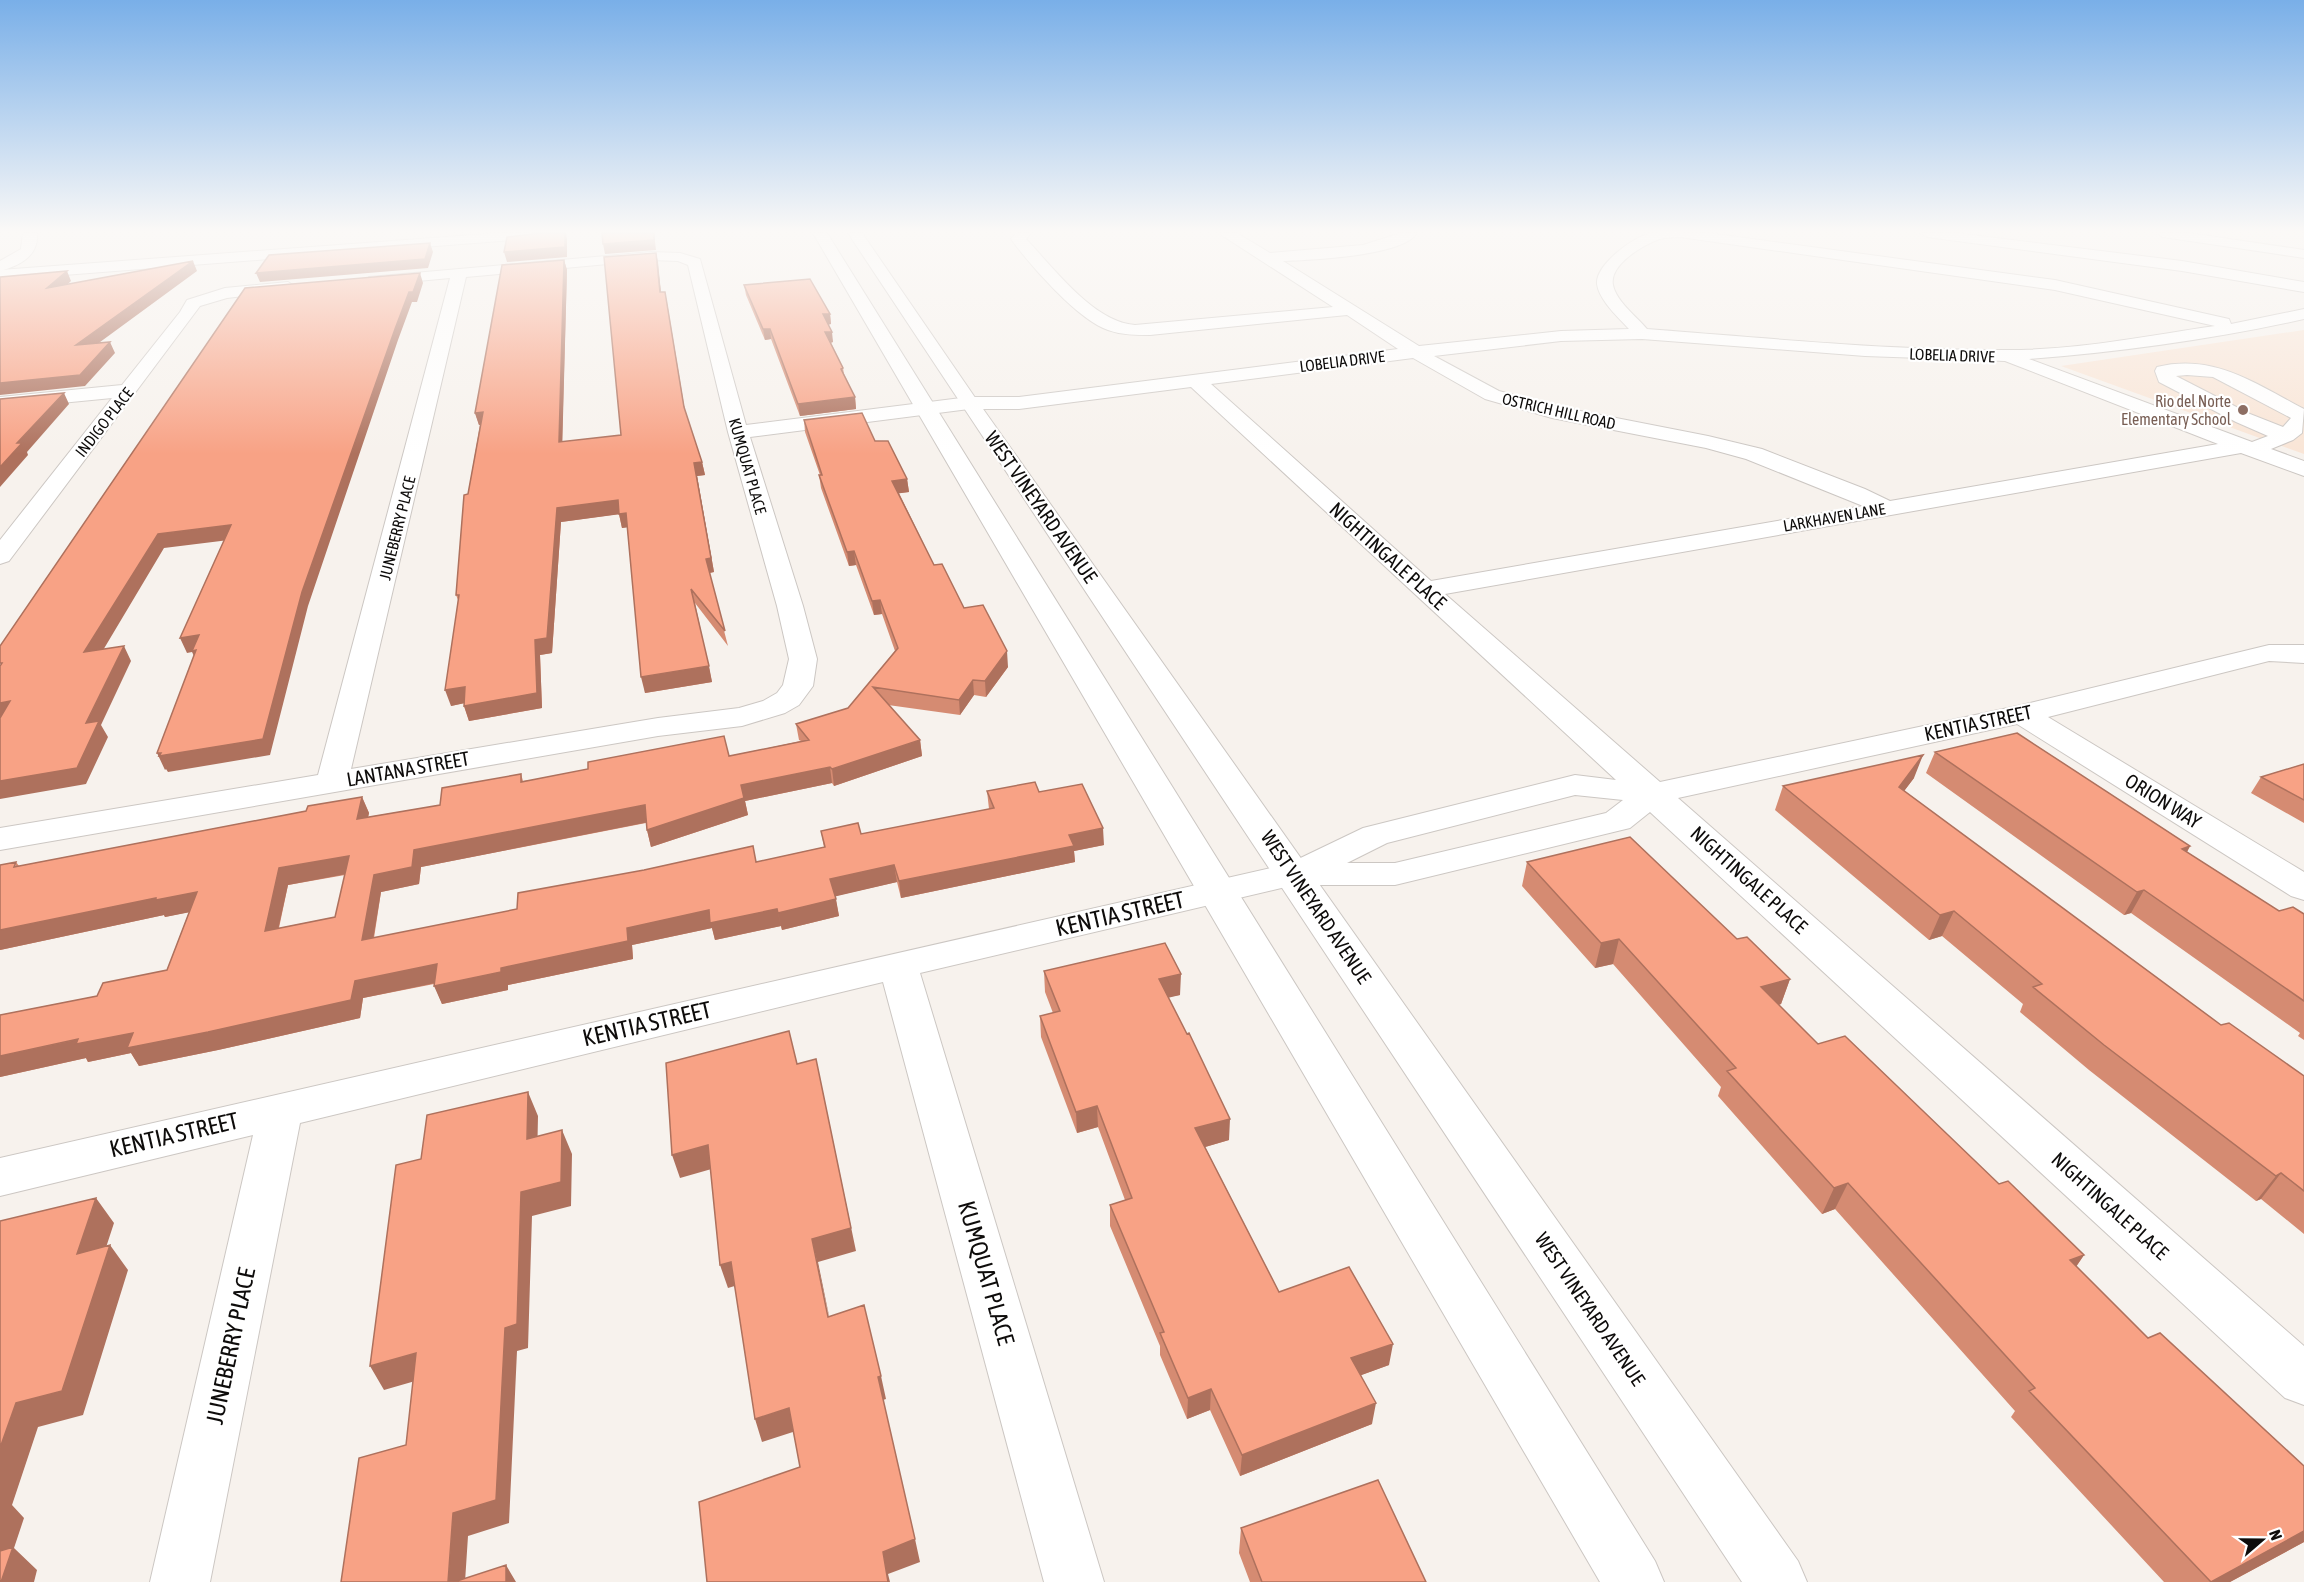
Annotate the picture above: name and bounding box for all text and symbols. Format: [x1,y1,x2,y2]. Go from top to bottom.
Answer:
street label: LOBELIA DRIVE [1909,345,1995,365]
street label: LOBELIA DRIVE [1298,347,1386,375]
street label: INDIGO PLACE [72,384,137,460]
street label: OSTRICH HILL ROAD [1501,389,1617,433]
place label: Rio del Norte Elementary School [2121,392,2232,429]
marker: Rio del Norte Elementary School [2236,403,2250,417]
street label: KUMQUAT PLACE [726,416,770,516]
street label: WEST VINEYARD AVENUE [980,427,1103,587]
street label: JUNEBERRY PLACE [375,474,419,582]
street label: NIGHTINGALE PLACE [1325,497,1452,614]
street label: LARKHAVEN LANE [1782,499,1887,535]
street label: KENTIA STREET [1922,700,2034,745]
street label: LANTANA STREET [345,746,471,791]
street label: ORION WAY [2121,768,2205,833]
street label: NIGHTINGALE PLACE [1686,821,1813,938]
street label: WEST VINEYARD AVENUE [1257,826,1376,988]
street label: KENTIA STREET [1053,885,1187,941]
street label: KENTIA STREET [580,995,714,1051]
street label: KENTIA STREET [107,1106,241,1162]
street label: NIGHTINGALE PLACE [2047,1147,2174,1264]
street label: KUMQUAT PLACE [953,1198,1020,1348]
street label: WEST VINEYARD AVENUE [1531,1228,1650,1390]
street label: JUNEBERRY PLACE [201,1265,260,1427]
north arrow [2232,1510,2292,1570]
text: N [2266,1527,2286,1542]

